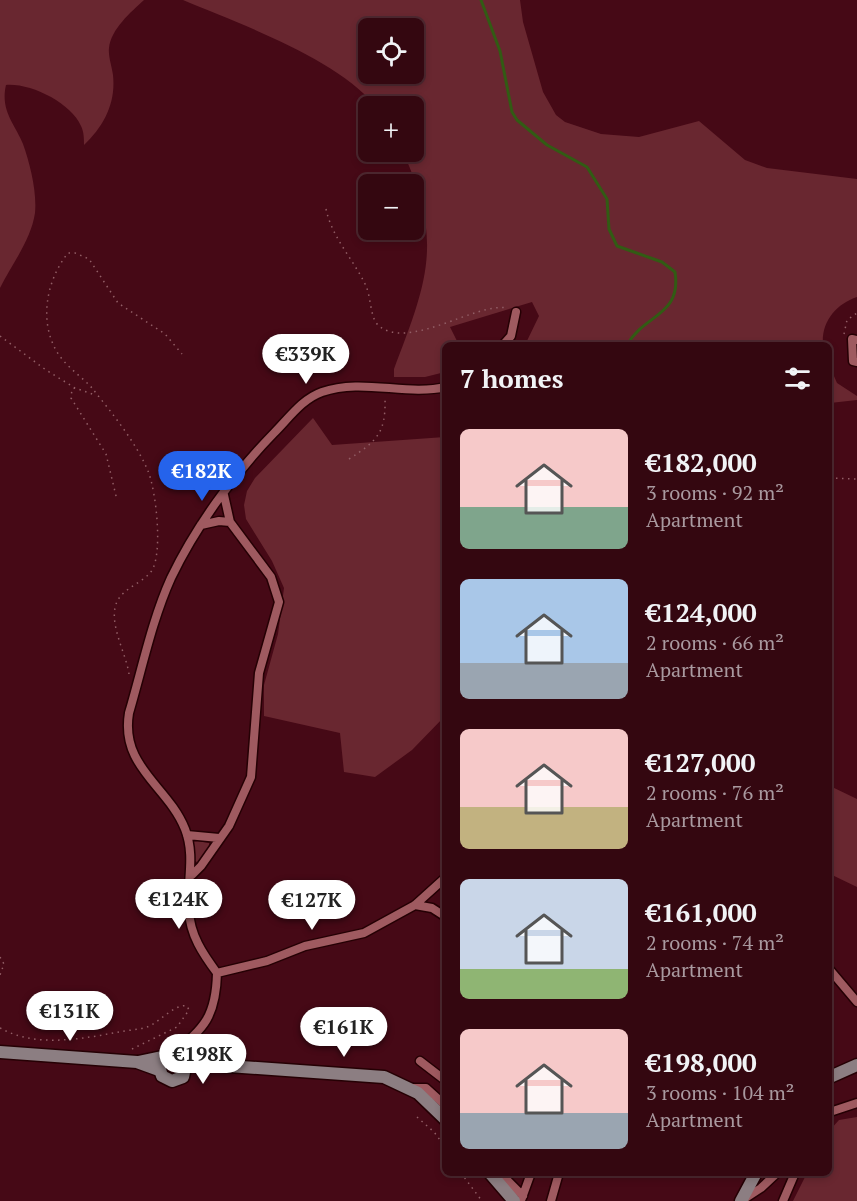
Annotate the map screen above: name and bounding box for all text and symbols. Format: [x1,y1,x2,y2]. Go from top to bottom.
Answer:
map controls [358,18,424,240]
button: locate [358,18,424,84]
button: + [358,96,424,162]
button: − [358,174,424,240]
pin: €339K [264,334,348,385]
text: €339K [276,340,336,367]
text: 7 homes [460,361,564,395]
icon: filters [781,362,814,395]
text: €182,000 [646,445,757,479]
pin: €182K [160,451,244,502]
icon: home [508,453,580,525]
text: €182K [172,457,232,484]
text: 3 rooms · 92 m² [646,479,784,506]
text: Apartment [646,506,743,533]
text: €124,000 [646,595,757,629]
icon: home [508,603,580,675]
text: 2 rooms · 66 m² [646,629,784,656]
text: Apartment [646,656,743,683]
text: €127,000 [646,745,755,779]
icon: home [508,753,580,825]
text: 2 rooms · 76 m² [646,779,784,806]
text: Apartment [646,806,743,833]
pin: €124K [137,879,221,930]
pin: €127K [270,880,354,931]
text: €124K [149,885,209,912]
text: €127K [282,886,342,913]
text: €161,000 [646,895,757,929]
icon: home [508,903,580,975]
text: 2 rooms · 74 m² [646,929,784,956]
text: Apartment [646,956,743,983]
pin: €131K [28,991,112,1042]
text: €131K [40,997,100,1024]
pin: €161K [302,1007,386,1058]
text: €161K [314,1013,374,1040]
pin: €198K [161,1034,245,1085]
text: €198K [173,1040,233,1067]
text: €198,000 [646,1045,757,1079]
icon: home [508,1053,580,1125]
text: 3 rooms · 104 m² [646,1079,794,1106]
text: Apartment [646,1106,743,1133]

